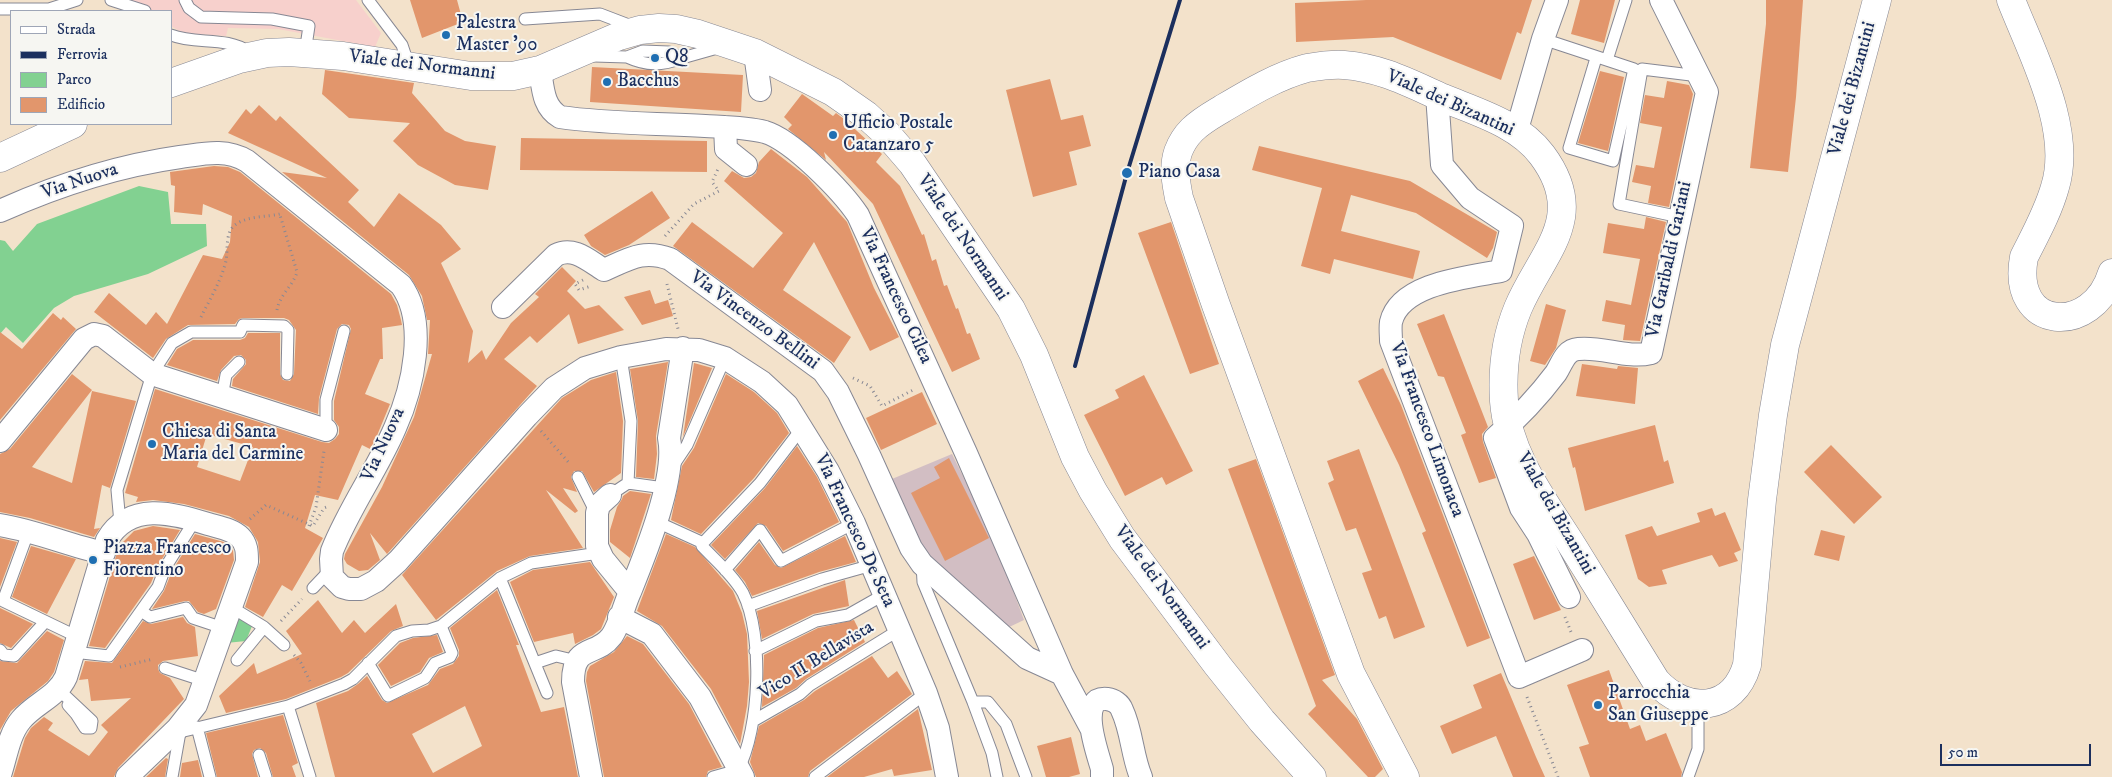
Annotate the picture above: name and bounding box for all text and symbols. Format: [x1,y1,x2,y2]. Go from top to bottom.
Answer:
legend [10,10,172,125]
place label: Palestra Master '90 [456,13,537,57]
text: Strada [57,20,95,39]
street label: Viale dei Bizantini [1824,20,1882,158]
marker: Palestra Master '90 [440,29,452,41]
text: Ferrovia [57,45,107,64]
street label: Viale dei Normanni [348,46,496,86]
place label: Q8 [665,47,689,69]
marker: Q8 [649,52,661,64]
street label: Viale dei Bizantini [1383,66,1517,142]
text: Parco [57,70,91,89]
place label: Bacchus [617,71,679,93]
marker: Bacchus [601,76,613,88]
text: Edificio [57,95,105,114]
place label: Ufficio Postale Catanzaro 5 [843,113,953,157]
marker: Ufficio Postale Catanzaro 5 [827,129,839,141]
street label: Via Nuova [39,159,121,205]
place label: Piano Casa [1138,162,1220,184]
marker: Piano Casa [1120,166,1134,180]
street label: Viale dei Normanni [911,171,1013,305]
street label: Via Garibaldi Gariani [1642,180,1698,340]
street label: Via Francesco Cilea [853,224,937,368]
street label: Via Vincenzo Bellini [685,266,823,376]
street label: Via Francesco Limonaca [1384,339,1468,521]
street label: Via Nuova [357,404,411,486]
place label: Chiesa di Santa Maria del Carmine [162,422,303,466]
marker: Chiesa di Santa Maria del Carmine [146,438,158,450]
street label: Viale dei Bizantini [1511,449,1599,579]
street label: Via Francesco De Seta [808,451,900,611]
street label: Viale dei Normanni [1108,522,1214,654]
place label: Piazza Francesco Fiorentino [103,538,231,582]
marker: Piazza Francesco Fiorentino [87,554,99,566]
street label: Vico II Bellavista [755,617,879,705]
place label: Parrocchia San Giuseppe [1608,683,1708,727]
marker: Parrocchia San Giuseppe [1592,699,1604,711]
scale bar [1942,734,2093,766]
text: 50 m [1948,743,1978,762]

